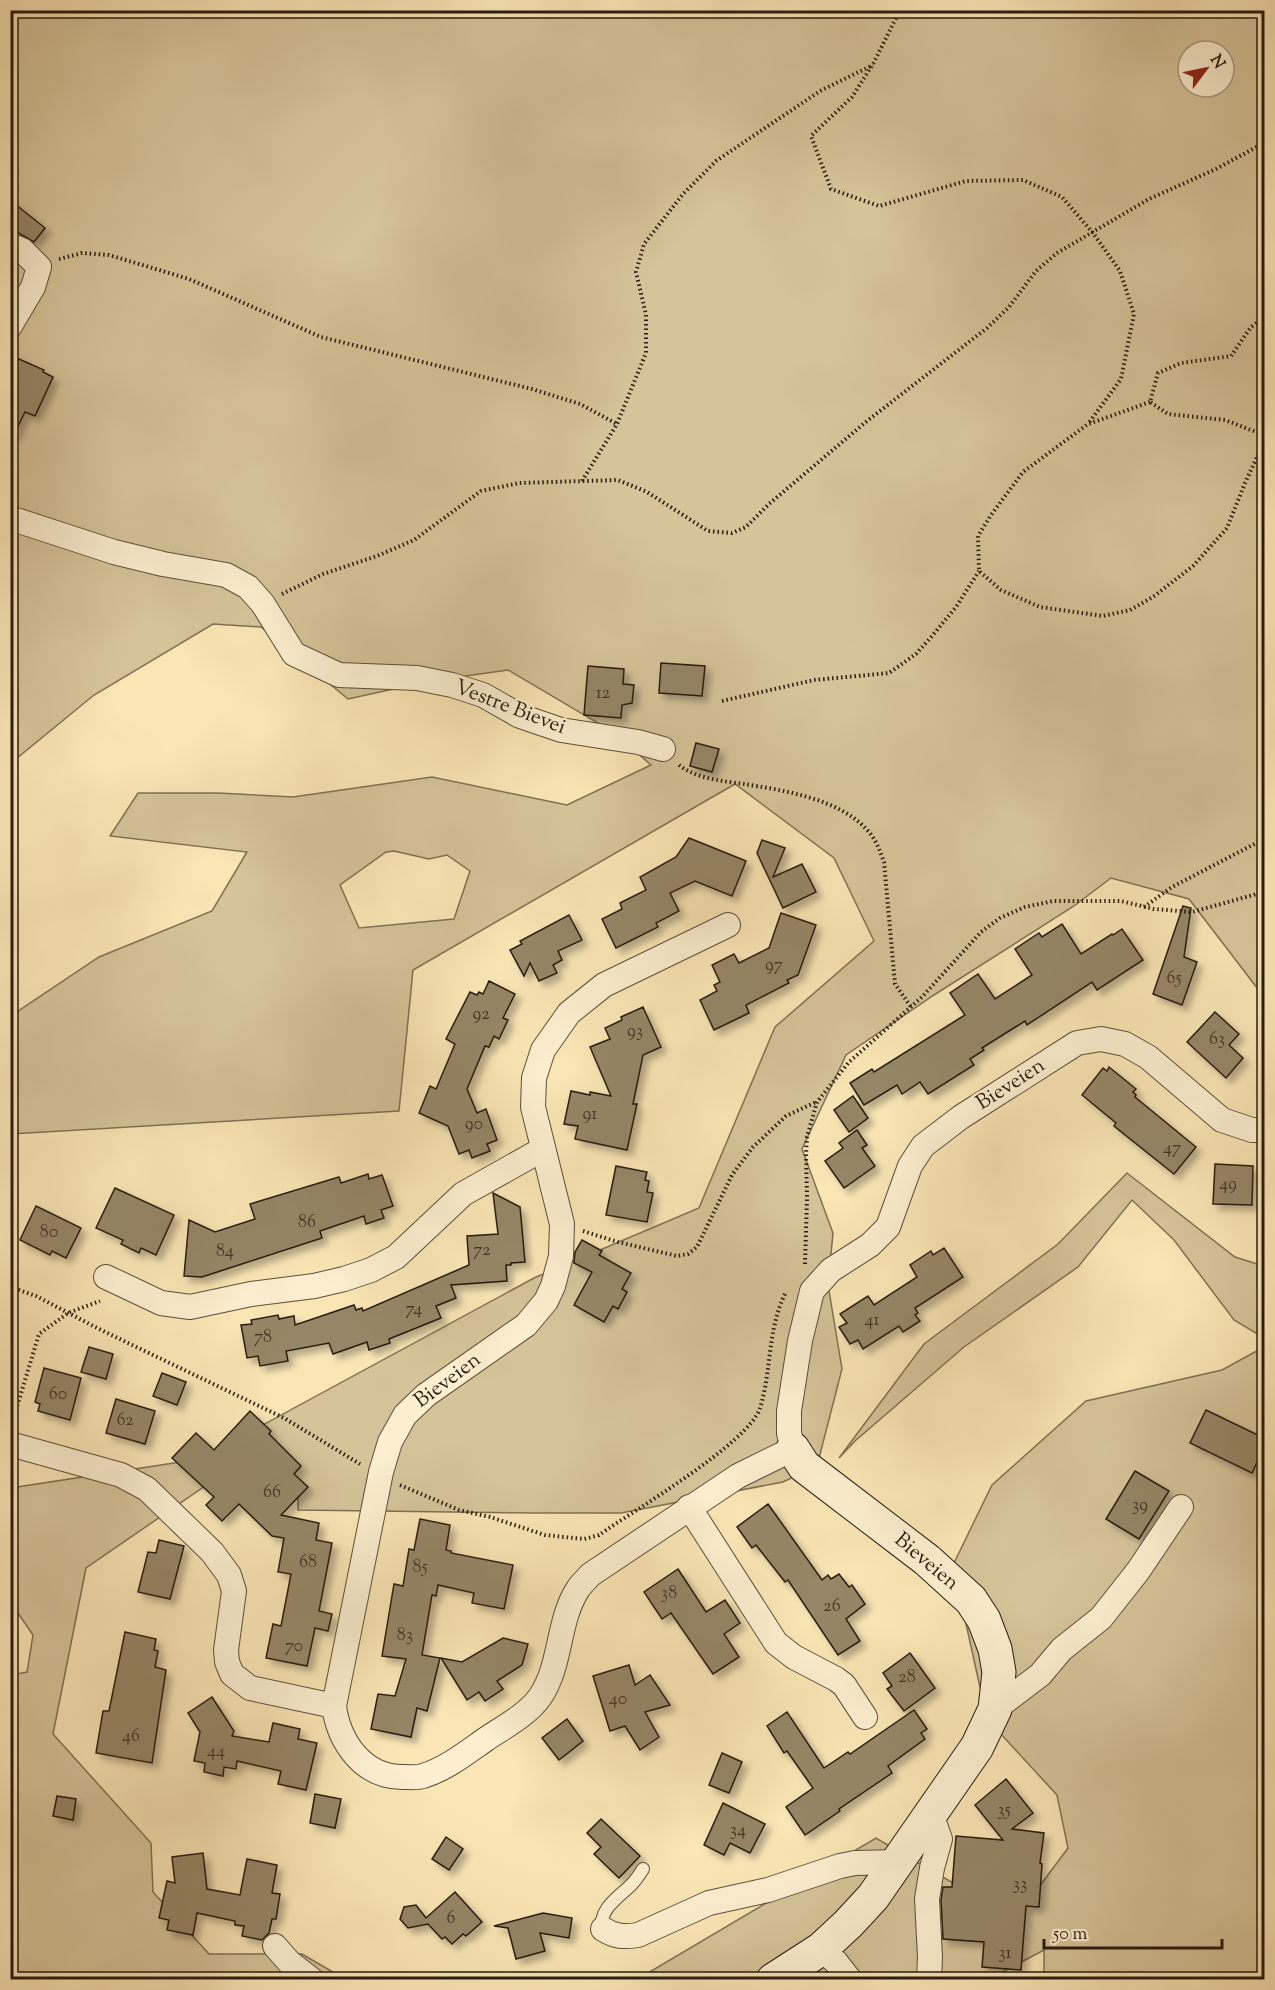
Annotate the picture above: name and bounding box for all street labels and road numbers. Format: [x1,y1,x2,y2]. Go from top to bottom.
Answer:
street label: Vestre Bievei [450,673,570,743]
street label: Bieveien [971,1052,1051,1118]
street label: Bieveien [408,1346,488,1416]
street label: Bieveien [887,1526,965,1598]

